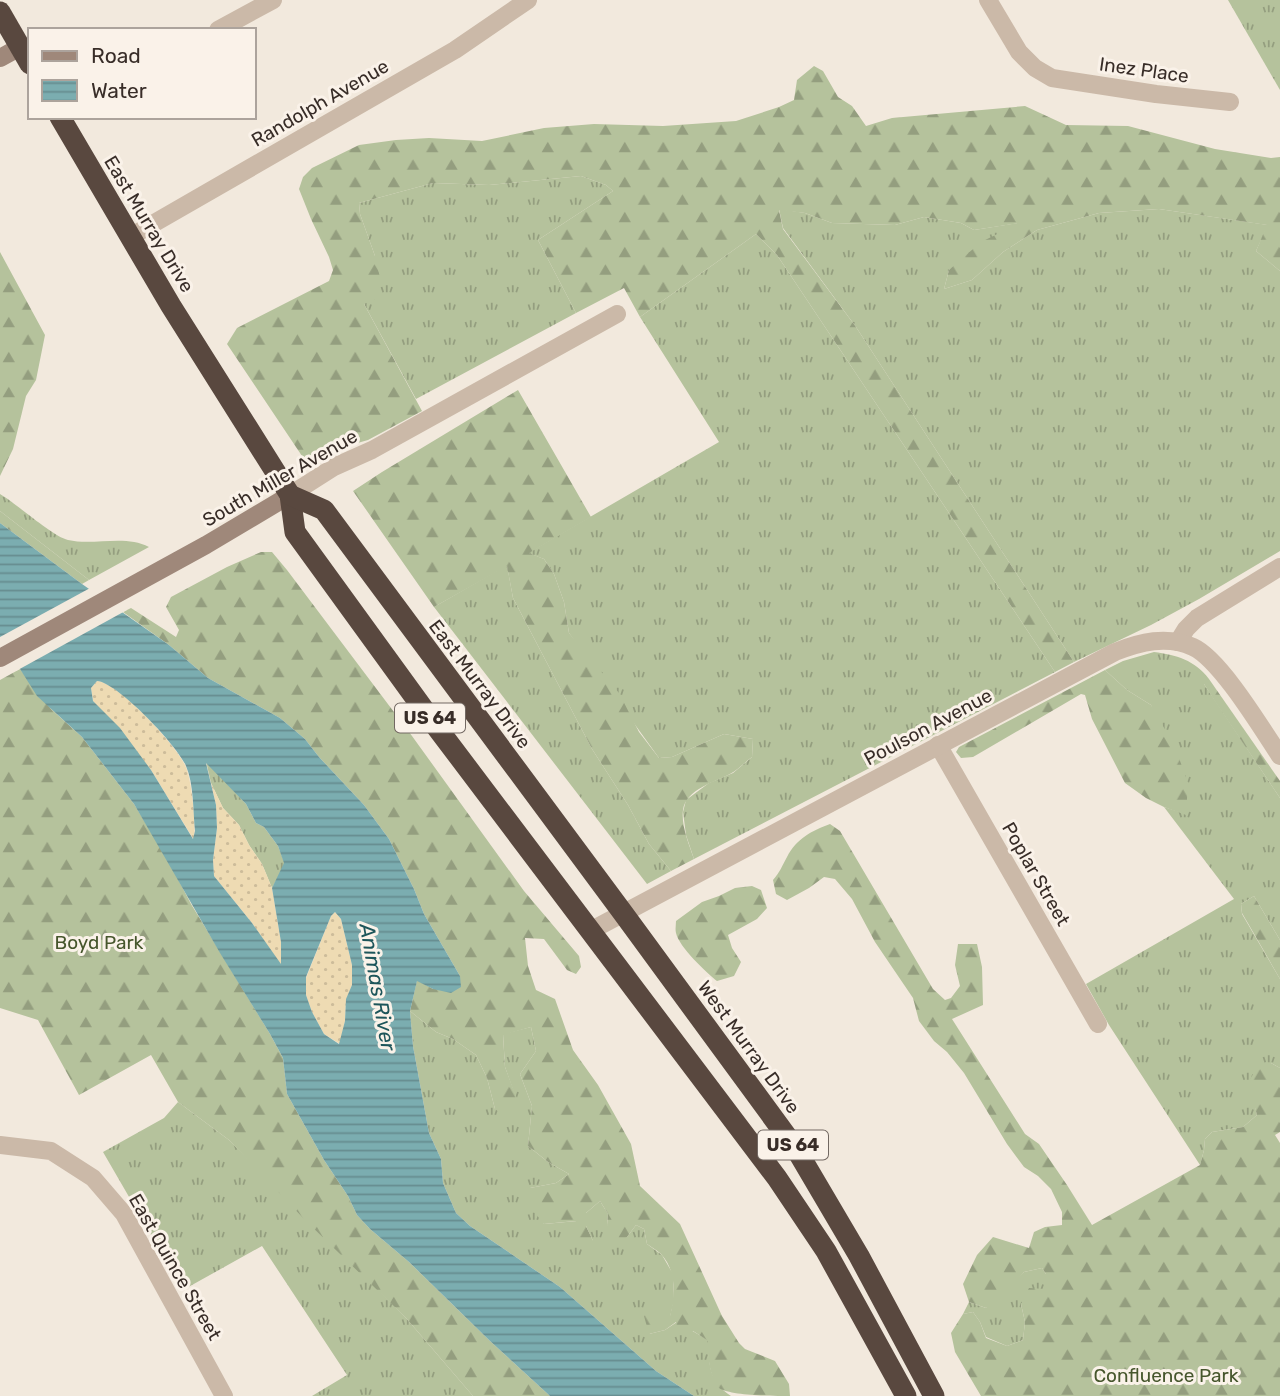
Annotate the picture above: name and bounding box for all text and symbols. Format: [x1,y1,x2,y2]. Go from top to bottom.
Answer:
legend [28,28,256,119]
text: Road [91,43,141,68]
street label: Inez Place [1098,52,1190,88]
street label: Randolph Avenue [247,54,393,152]
text: Water [91,78,147,103]
street label: East Murray Drive [99,152,199,296]
street label: South Miller Avenue [199,424,361,532]
street label: East Murray Drive [424,615,536,753]
street label: Poulson Avenue [860,684,996,770]
road number: US 64 [395,704,465,732]
street label: Poplar Street [997,818,1075,930]
water label: Animas River [354,920,402,1054]
park label: Boyd Park [55,931,144,954]
street label: West Murray Drive [693,976,805,1118]
road number: US 64 [758,1130,828,1160]
street label: East Quince Street [124,1190,226,1345]
park label: Confluence Park [1093,1364,1239,1387]

